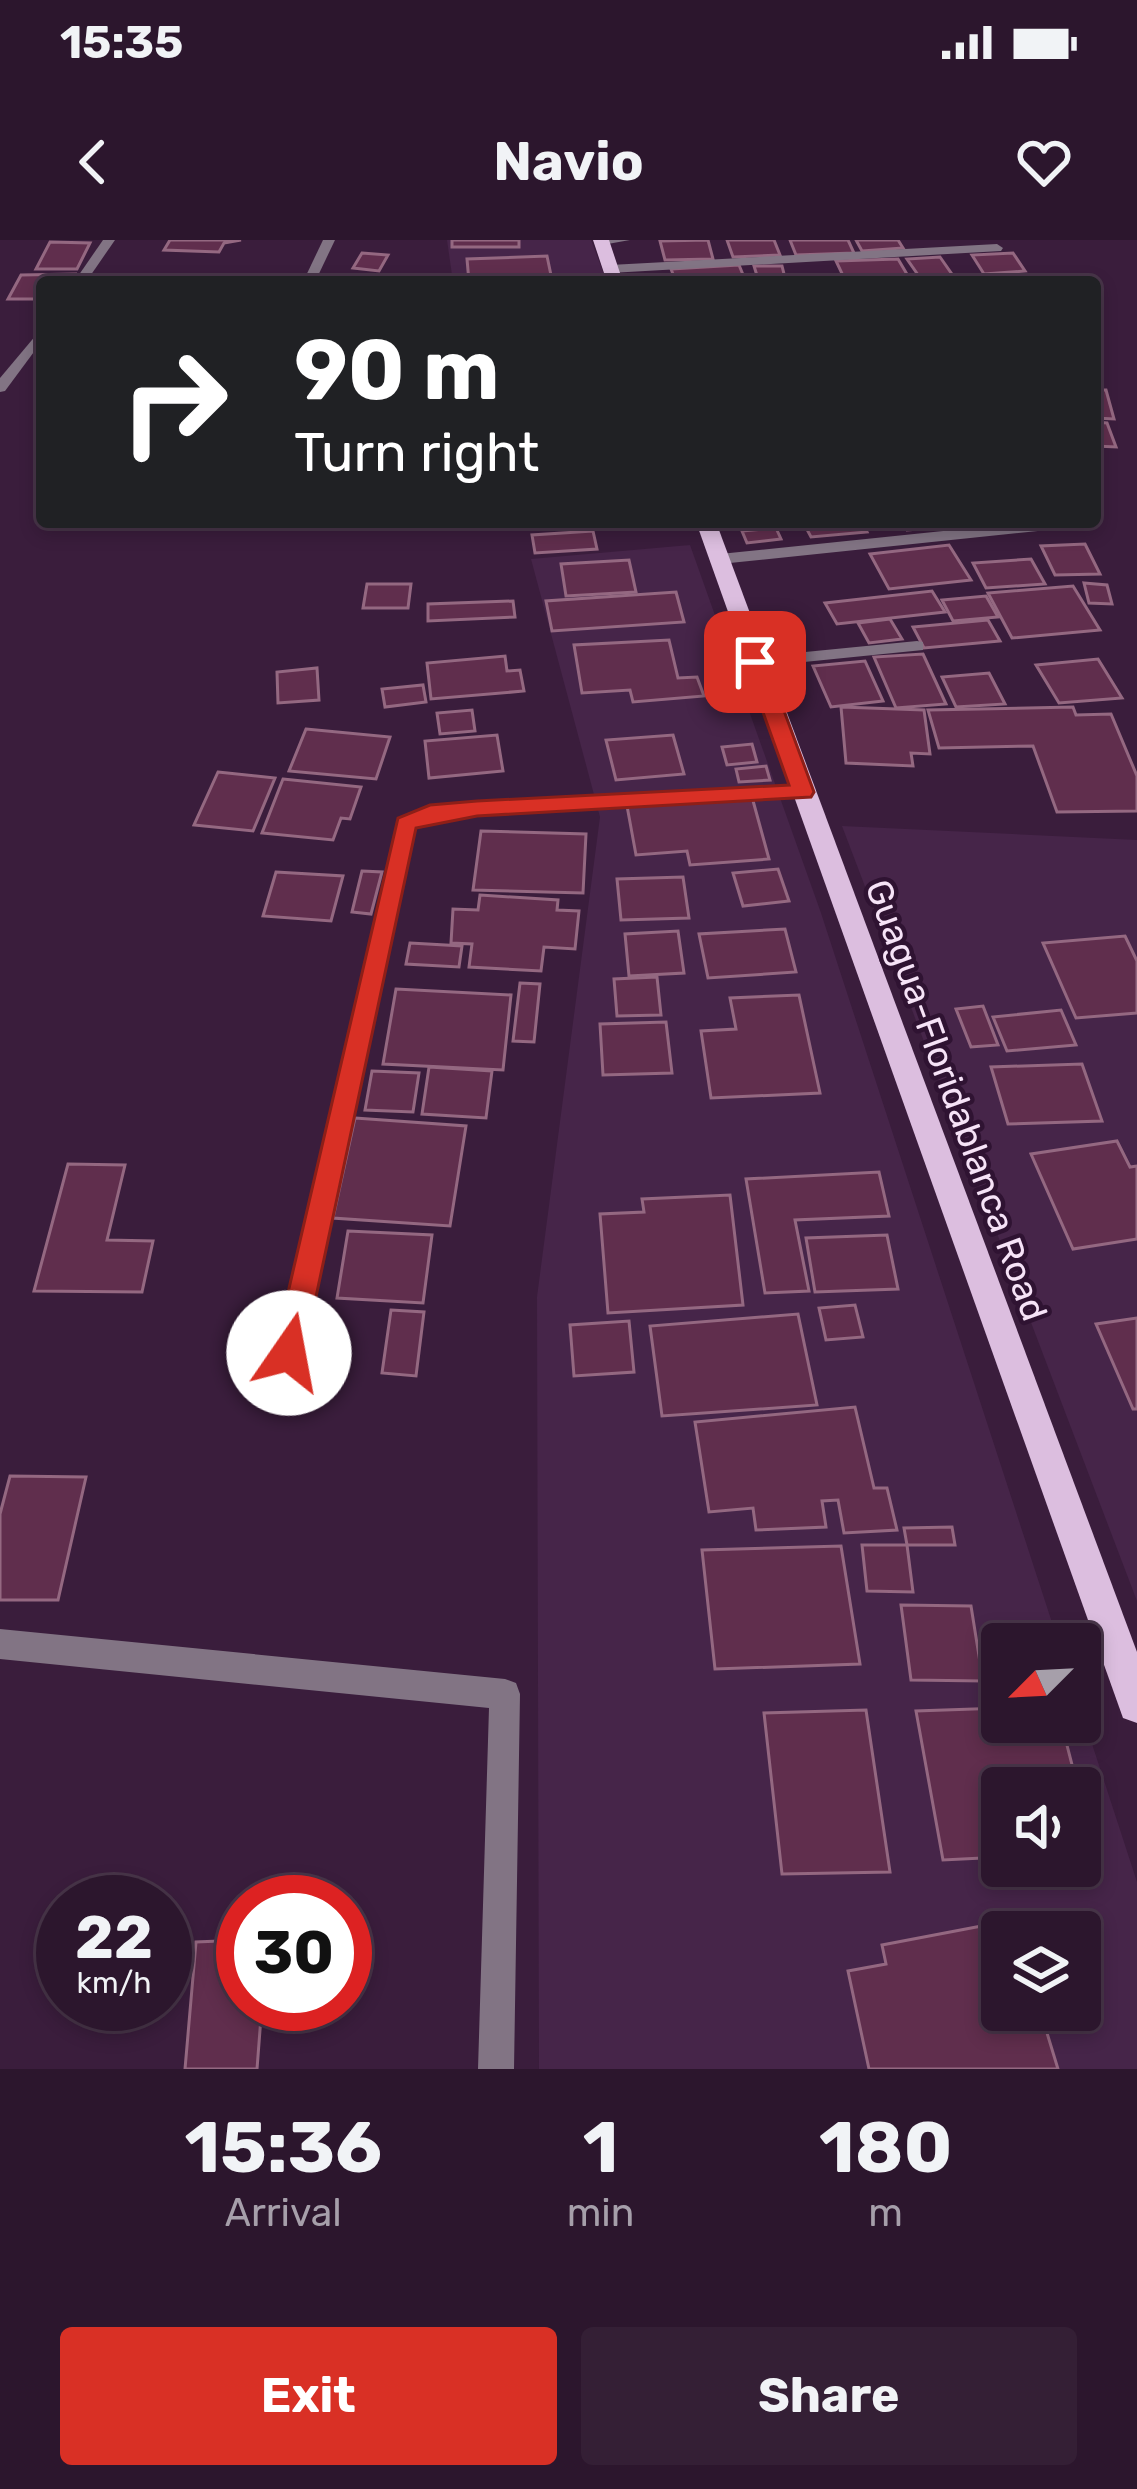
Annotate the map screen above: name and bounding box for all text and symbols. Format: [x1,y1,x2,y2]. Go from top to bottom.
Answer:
text: 15:35 [60,16,183,69]
icon: back [60,129,126,195]
icon: heart [1011,129,1077,195]
text: Navio [493,130,644,194]
text: 90 m [294,320,500,420]
icon: right [96,324,252,480]
text: Turn right [294,421,539,485]
pin [704,611,806,713]
icon: arrive [722,629,788,695]
street label: Guagua-Floridablanca Road [857,874,1056,1327]
position arrow [226,1290,352,1416]
north arrow [981,1623,1101,1743]
map controls [981,1623,1101,2031]
button: sound [981,1767,1101,1887]
speed limit sign: 30 [216,1875,372,2031]
text: 22 [75,1902,153,1973]
button: layers [981,1911,1101,2031]
text: km/h [77,1965,151,2001]
text: 15:36 [185,2105,382,2190]
text: 1 [583,2105,618,2190]
text: 180 [819,2105,952,2190]
text: Arrival [225,2190,342,2236]
text: min [567,2190,634,2236]
text: m [868,2190,903,2236]
button: Exit [60,2327,557,2465]
button: Share [581,2327,1077,2465]

